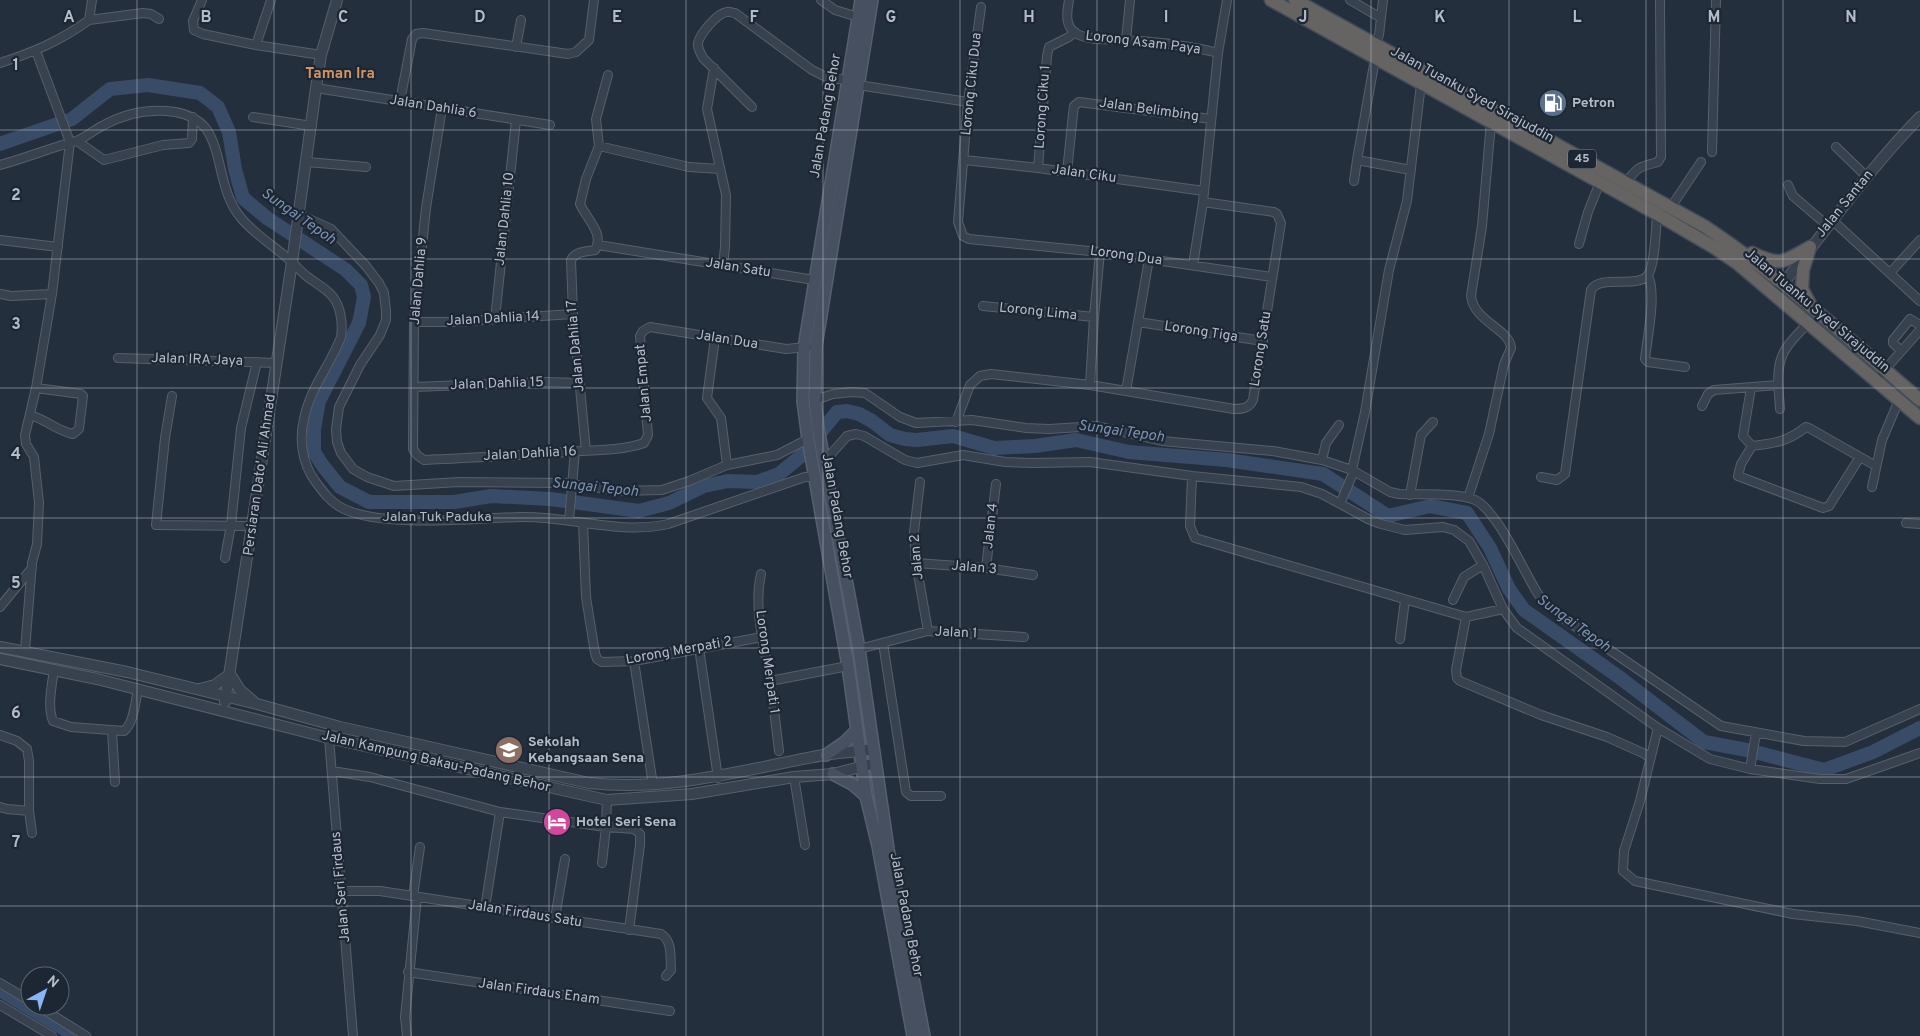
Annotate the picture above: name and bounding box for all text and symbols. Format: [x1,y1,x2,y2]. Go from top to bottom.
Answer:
text: A [63,8,75,28]
text: B [200,8,212,28]
text: C [338,8,348,28]
text: D [474,8,486,28]
text: E [612,8,622,28]
text: F [749,8,759,28]
text: G [886,8,896,28]
text: H [1023,8,1035,28]
text: I [1164,8,1168,28]
text: J [1299,8,1307,28]
text: K [1434,8,1446,28]
text: L [1572,8,1582,28]
text: M [1708,8,1720,28]
text: N [1845,8,1857,28]
street label: Lorong Asam Paya [1084,27,1202,59]
street label: Lorong Ciku Dua [958,32,986,136]
street label: Jalan Tuanku Syed Sirajuddin [1387,43,1557,147]
street label: Jalan Padang Behor [807,52,845,180]
text: 1 [13,56,19,76]
district label: Taman Ira [305,65,375,84]
street label: Lorong Ciku 1 [1032,65,1054,149]
fuel station icon: Petron [1538,88,1568,118]
street label: Jalan Dahlia 6 [388,92,478,122]
street label: Jalan Belimbing [1098,95,1200,125]
place label: Petron [1572,95,1615,112]
road number: 45 [1568,150,1596,168]
street label: Jalan Ciku [1051,161,1117,187]
street label: Jalan Santan [1813,167,1877,241]
street label: Jalan Dahlia 10 [492,171,518,267]
water label: Sungai Tepoh [257,184,339,250]
text: 2 [11,186,21,206]
street label: Jalan Dahlia 9 [407,236,431,326]
street label: Lorong Dua [1089,243,1163,269]
street label: Jalan Tuanku Syed Sirajuddin [1741,245,1893,377]
street label: Jalan Satu [704,254,772,282]
street label: Jalan Dahlia 17 [564,299,588,393]
street label: Lorong Lima [998,299,1078,325]
street label: Jalan Dahlia 14 [446,308,540,330]
street label: Lorong Satu [1247,310,1275,388]
text: 3 [11,315,21,335]
street label: Lorong Tiga [1163,318,1239,346]
street label: Jalan Dua [695,327,759,353]
street label: Jalan Empat [632,343,656,423]
street label: Jalan IRA Jaya [151,350,243,370]
street label: Jalan Dahlia 15 [450,374,544,394]
street label: Persiaran Dato' Ali Ahmad [240,393,280,557]
water label: Sungai Tepoh [1077,417,1165,447]
street label: Jalan Dahlia 16 [483,443,577,465]
text: 4 [11,445,21,465]
street label: Jalan Padang Behor [818,452,856,580]
water label: Sungai Tepoh [551,474,639,502]
street label: Jalan 4 [980,502,1002,550]
street label: Jalan Tuk Paduka [382,509,492,526]
street label: Jalan 2 [907,533,927,581]
street label: Jalan 3 [950,558,998,578]
text: 5 [11,574,21,594]
water label: Sungai Tepoh [1532,591,1614,657]
street label: Lorong Merpati 1 [751,609,783,715]
street label: Jalan 1 [934,623,978,643]
street label: Lorong Merpati 2 [624,633,734,669]
text: 6 [11,704,21,724]
street label: Jalan Kampung Bakau-Padang Behor [320,727,553,797]
place label: Sekolah Kebangsaan Sena [528,734,644,767]
school or university icon: Sekolah Kebangsaan Sena [494,735,524,765]
hotel icon: Hotel Seri Sena [542,807,572,837]
place label: Hotel Seri Sena [576,814,676,831]
street label: Jalan Seri Firdaus [328,831,354,943]
text: 7 [12,833,20,853]
street label: Jalan Padang Behor [886,851,926,979]
street label: Jalan Firdaus Satu [467,897,583,931]
north arrow [20,966,70,1016]
text: N [43,972,62,992]
street label: Jalan Firdaus Enam [477,975,601,1009]

